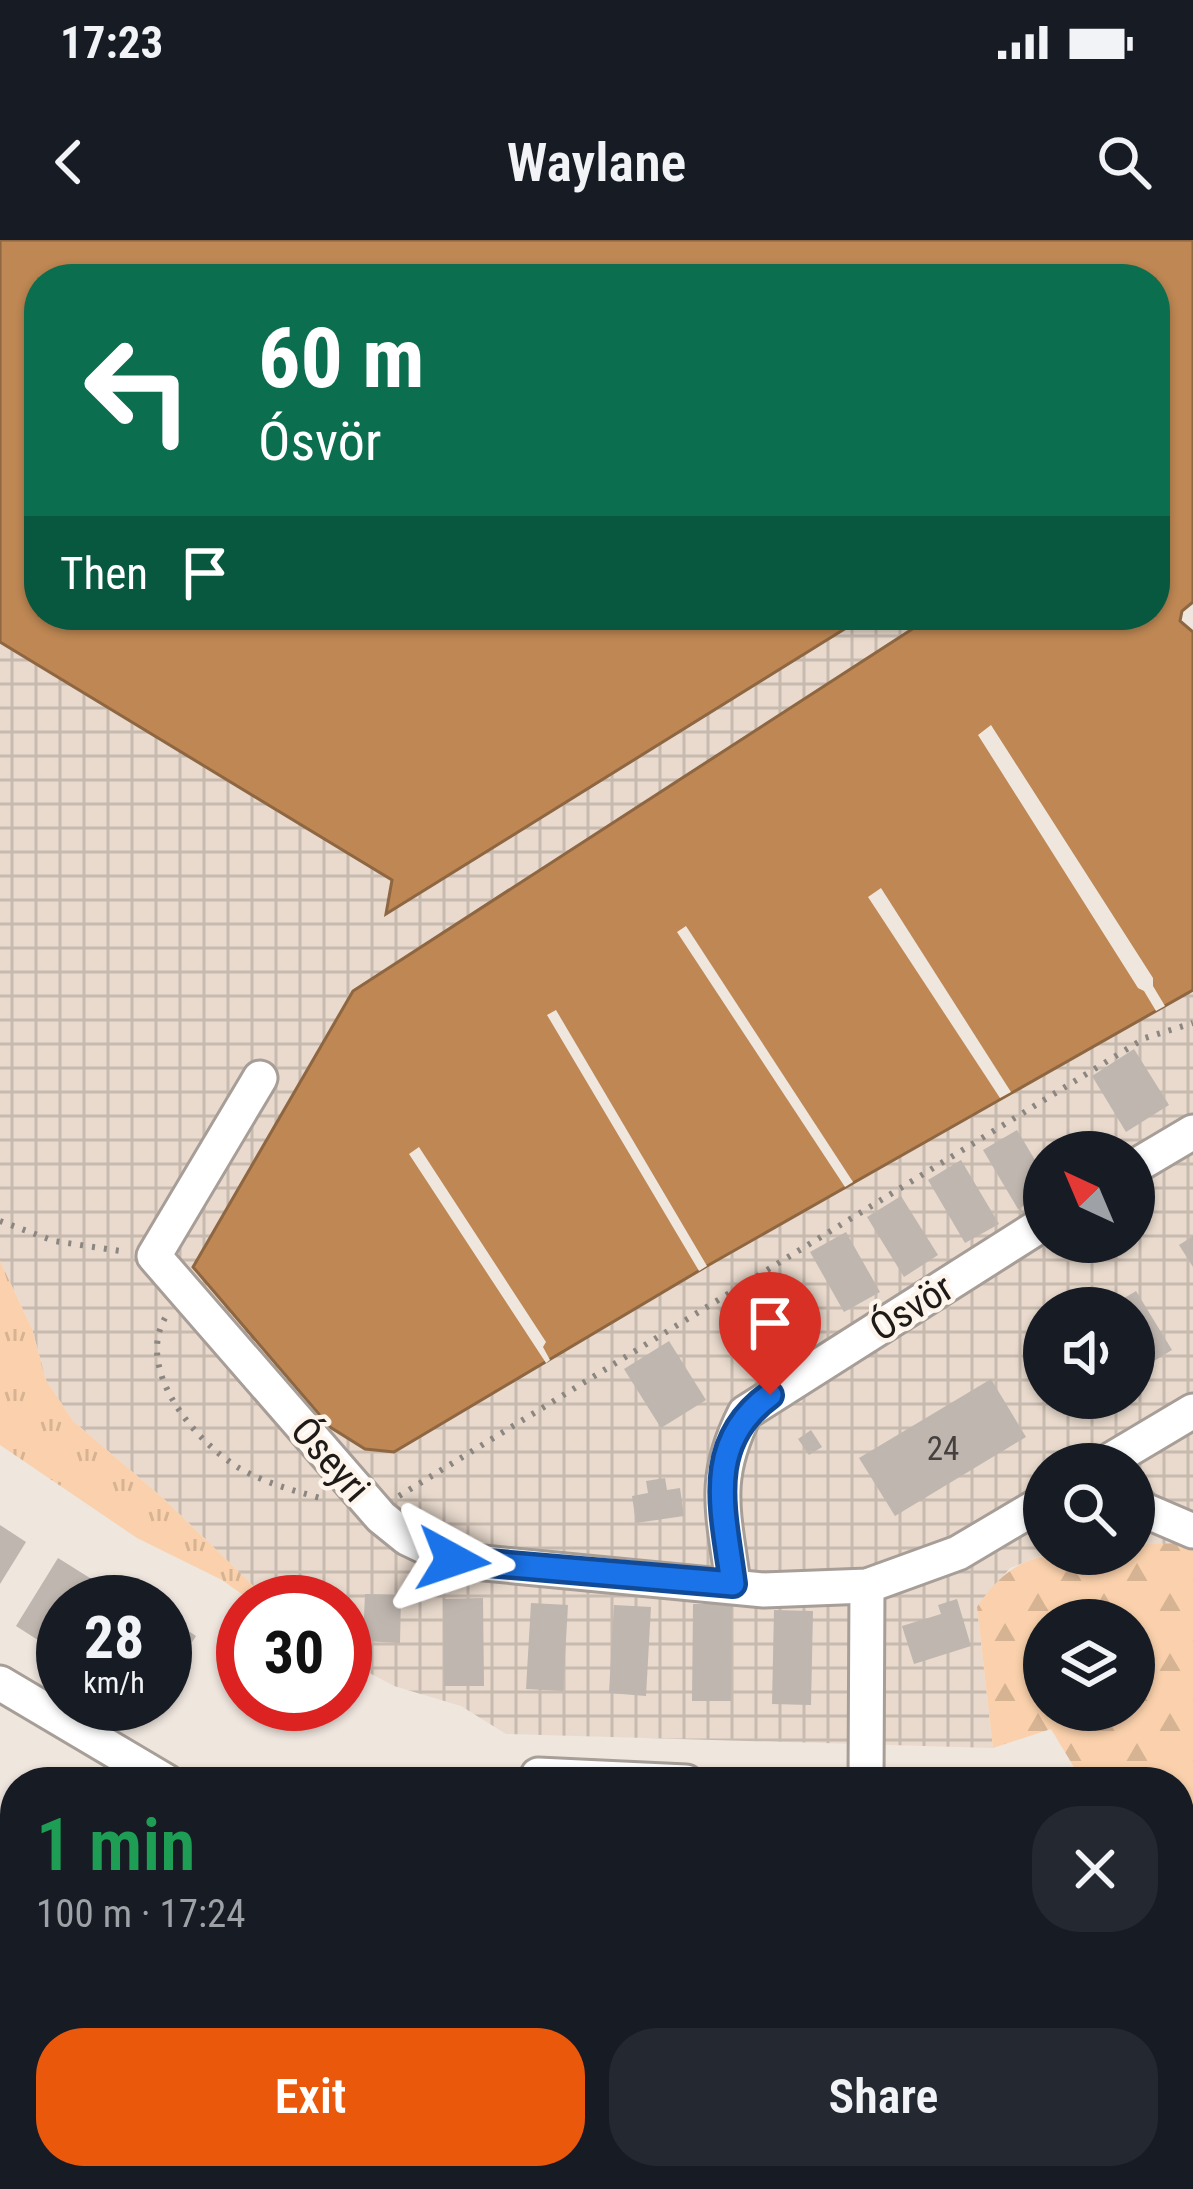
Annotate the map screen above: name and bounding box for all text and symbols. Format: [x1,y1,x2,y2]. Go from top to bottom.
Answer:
text: 17:23 [60,16,163,69]
icon: back [36,129,102,195]
icon: search [1091,129,1157,195]
text: Waylane [507,131,686,194]
text: 60 m [258,309,425,408]
icon: left [60,312,216,468]
text: Ósvör [258,410,381,473]
icon: arrive [172,540,238,606]
text: Then [60,547,148,600]
north arrow [1023,1131,1155,1263]
map controls [1023,1131,1155,1731]
street label: Ósvör [862,1265,962,1351]
pin [719,1272,821,1395]
button: sound [1023,1287,1155,1419]
icon: arrive [737,1290,803,1356]
street label: Óseyri [281,1408,379,1511]
house number: 24 [927,1429,959,1468]
button: search [1023,1443,1155,1575]
position arrow [390,1497,516,1623]
speed limit sign: 30 [216,1575,372,1731]
button: layers [1023,1599,1155,1731]
text: 28 [84,1602,144,1673]
text: km/h [83,1665,145,1700]
text: 1 min [36,1803,195,1888]
button: close [1032,1806,1158,1932]
text: 100 m · 17:24 [36,1891,246,1937]
button: Exit [36,2028,585,2166]
button: Share [609,2028,1158,2166]

